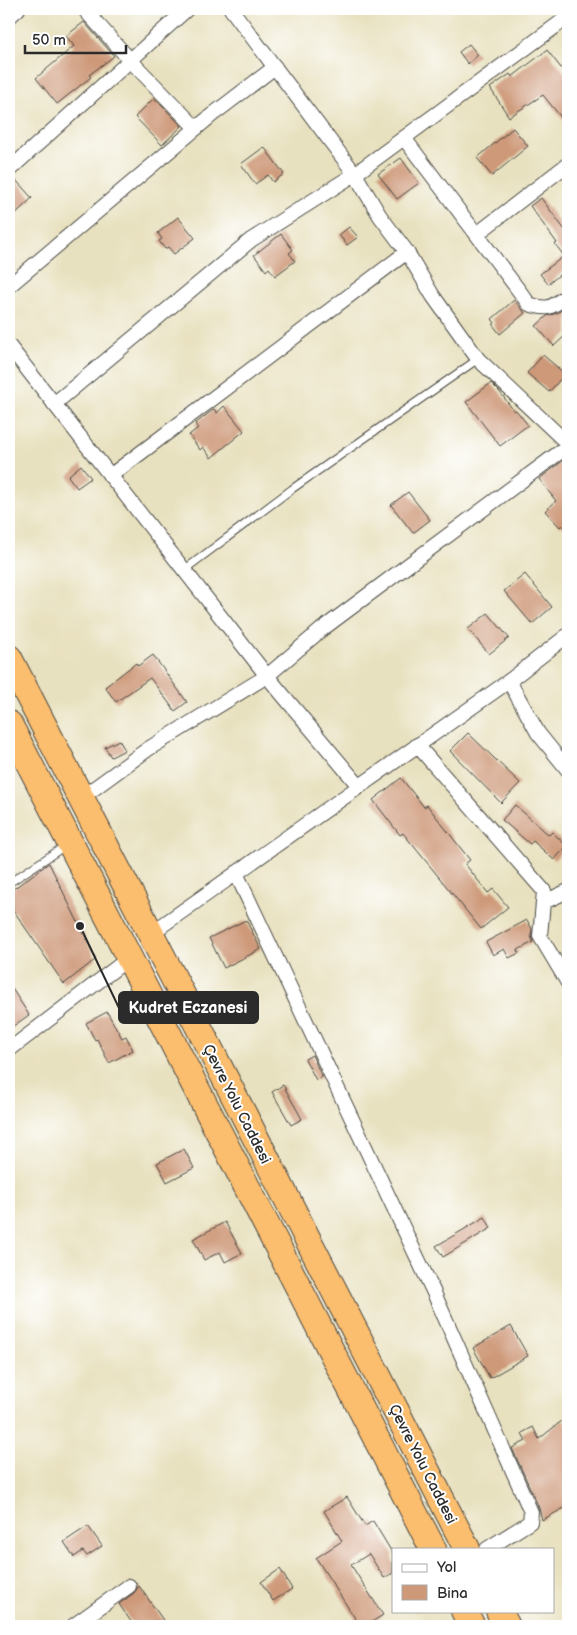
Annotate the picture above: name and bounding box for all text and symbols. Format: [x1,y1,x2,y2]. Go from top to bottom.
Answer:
scale bar [25,22,126,54]
text: 50 m [32,31,66,50]
callout: Kudret Eczanesi [119,992,258,1023]
text: Kudret Eczanesi [129,999,247,1018]
street label: Çevre Yolu Caddesi [198,1041,275,1167]
street label: Çevre Yolu Caddesi [384,1401,461,1527]
legend [392,1548,554,1612]
text: Yol [436,1558,456,1577]
text: Bina [437,1584,468,1603]

